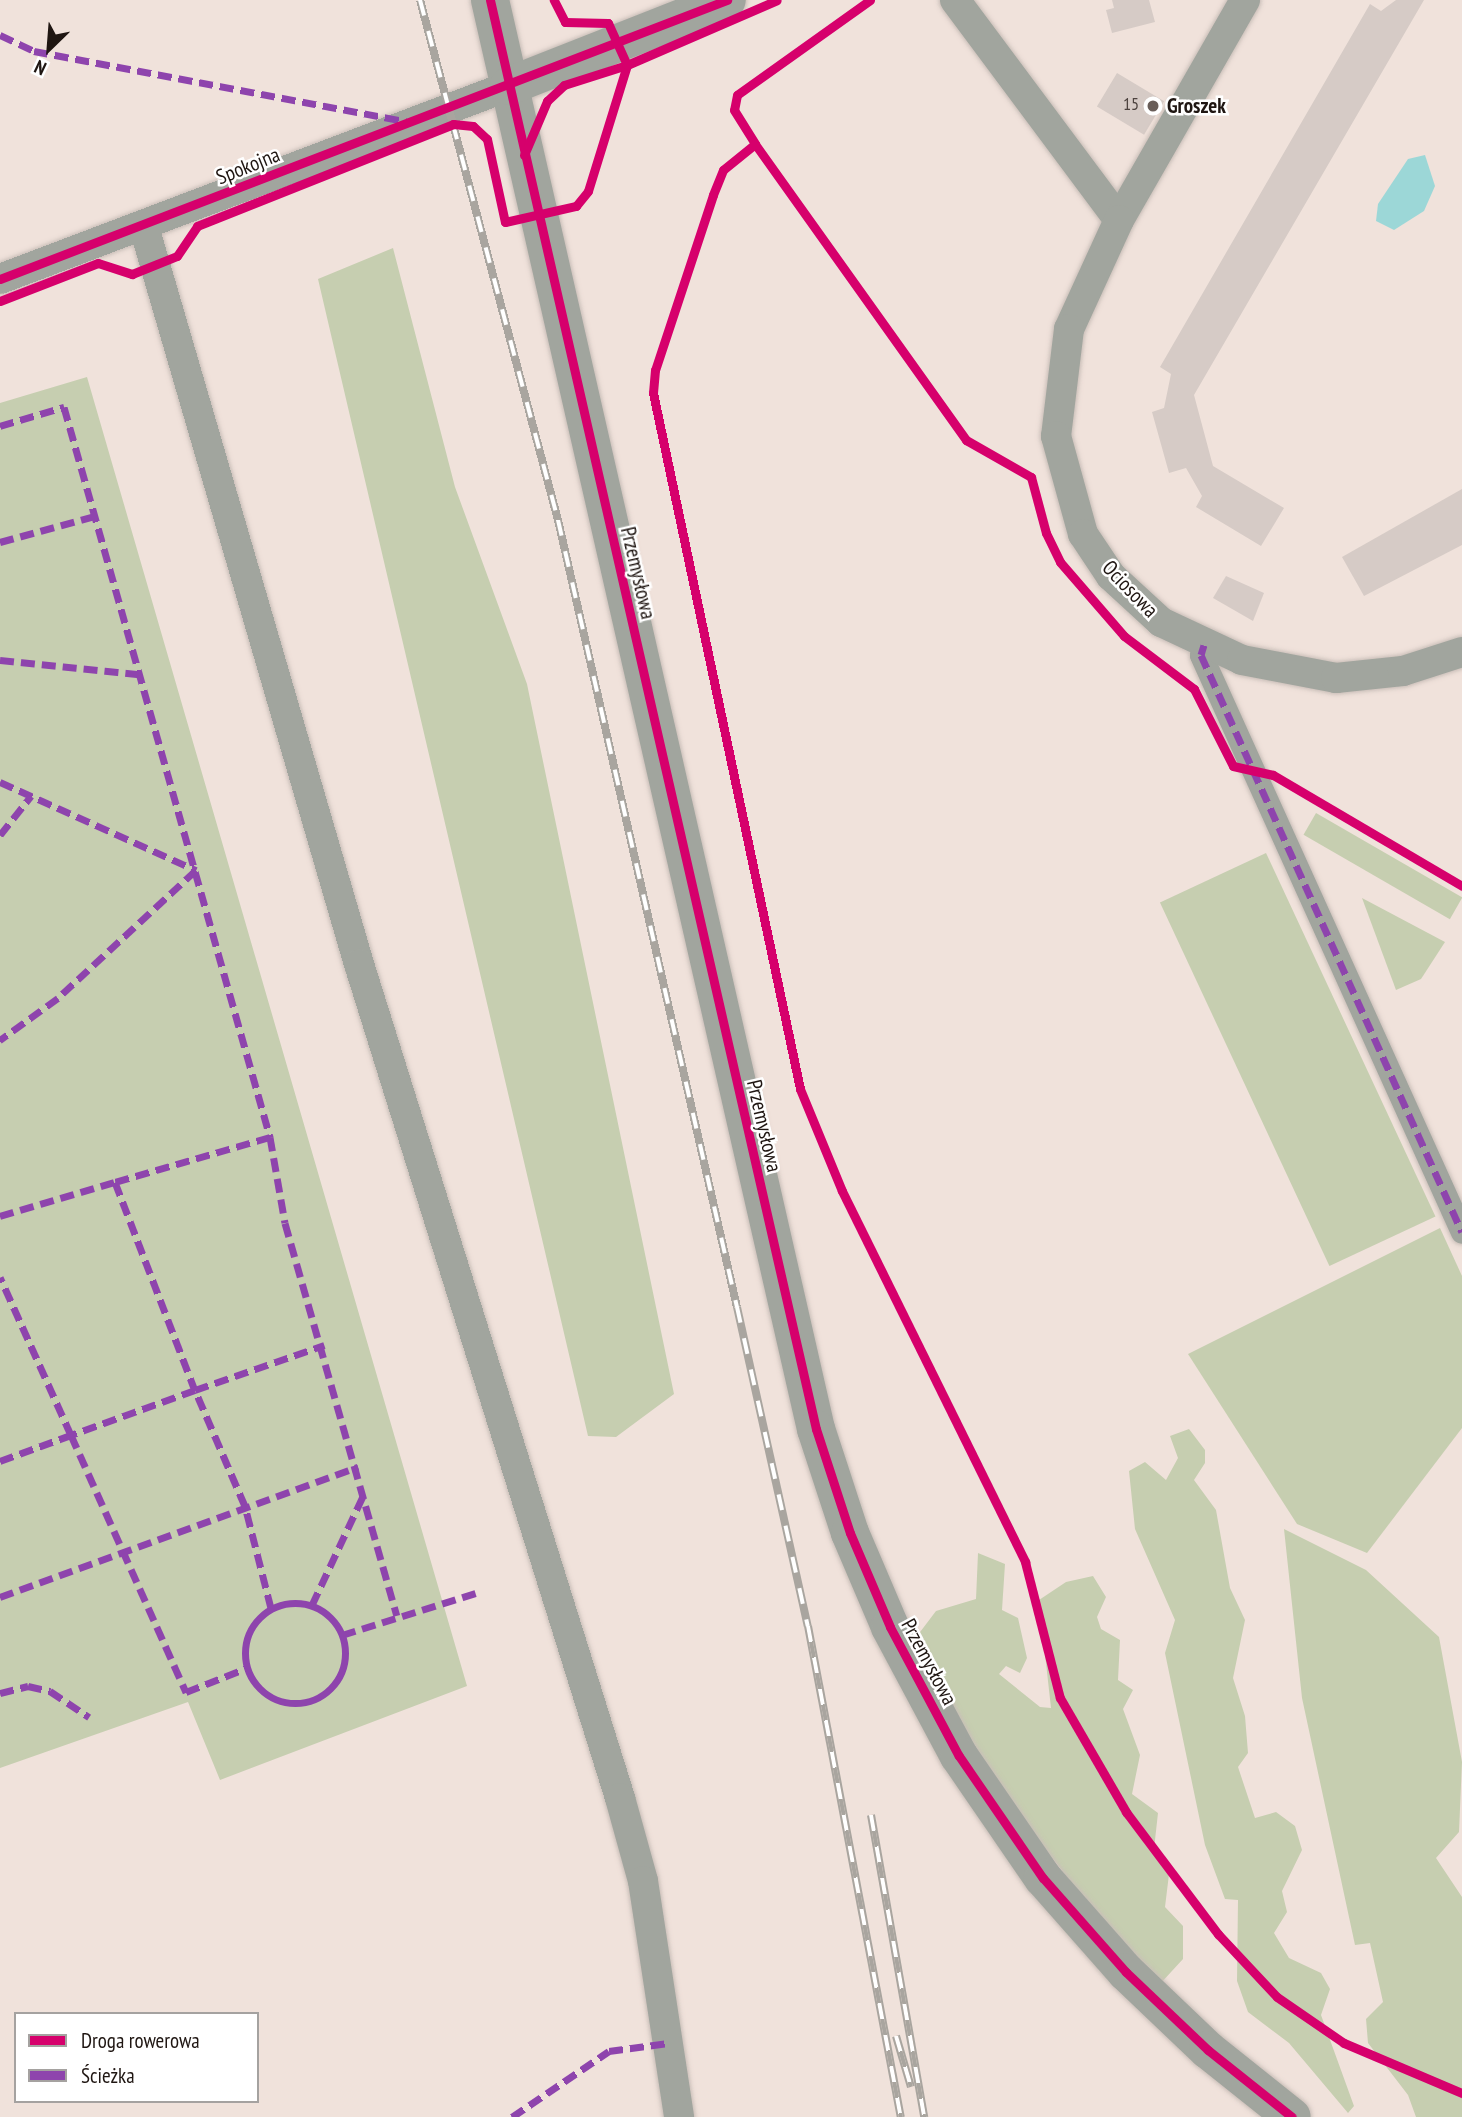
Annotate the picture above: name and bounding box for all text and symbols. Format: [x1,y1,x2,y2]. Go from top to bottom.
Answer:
north arrow [14,14,84,84]
text: N [30,55,50,81]
house number: 15 [1123,93,1139,115]
place label: Groszek [1167,93,1226,119]
marker: Groszek [1145,98,1161,114]
street label: Spokojna [213,142,283,190]
street label: Przemysłowa [615,524,661,622]
street label: Ociosowa [1097,555,1163,623]
street label: Przemysłowa [741,1077,787,1175]
street label: Przemysłowa [896,1615,962,1709]
legend [14,2012,259,2103]
text: Droga rowerowa [81,2027,200,2054]
text: Ścieżka [81,2062,135,2089]

